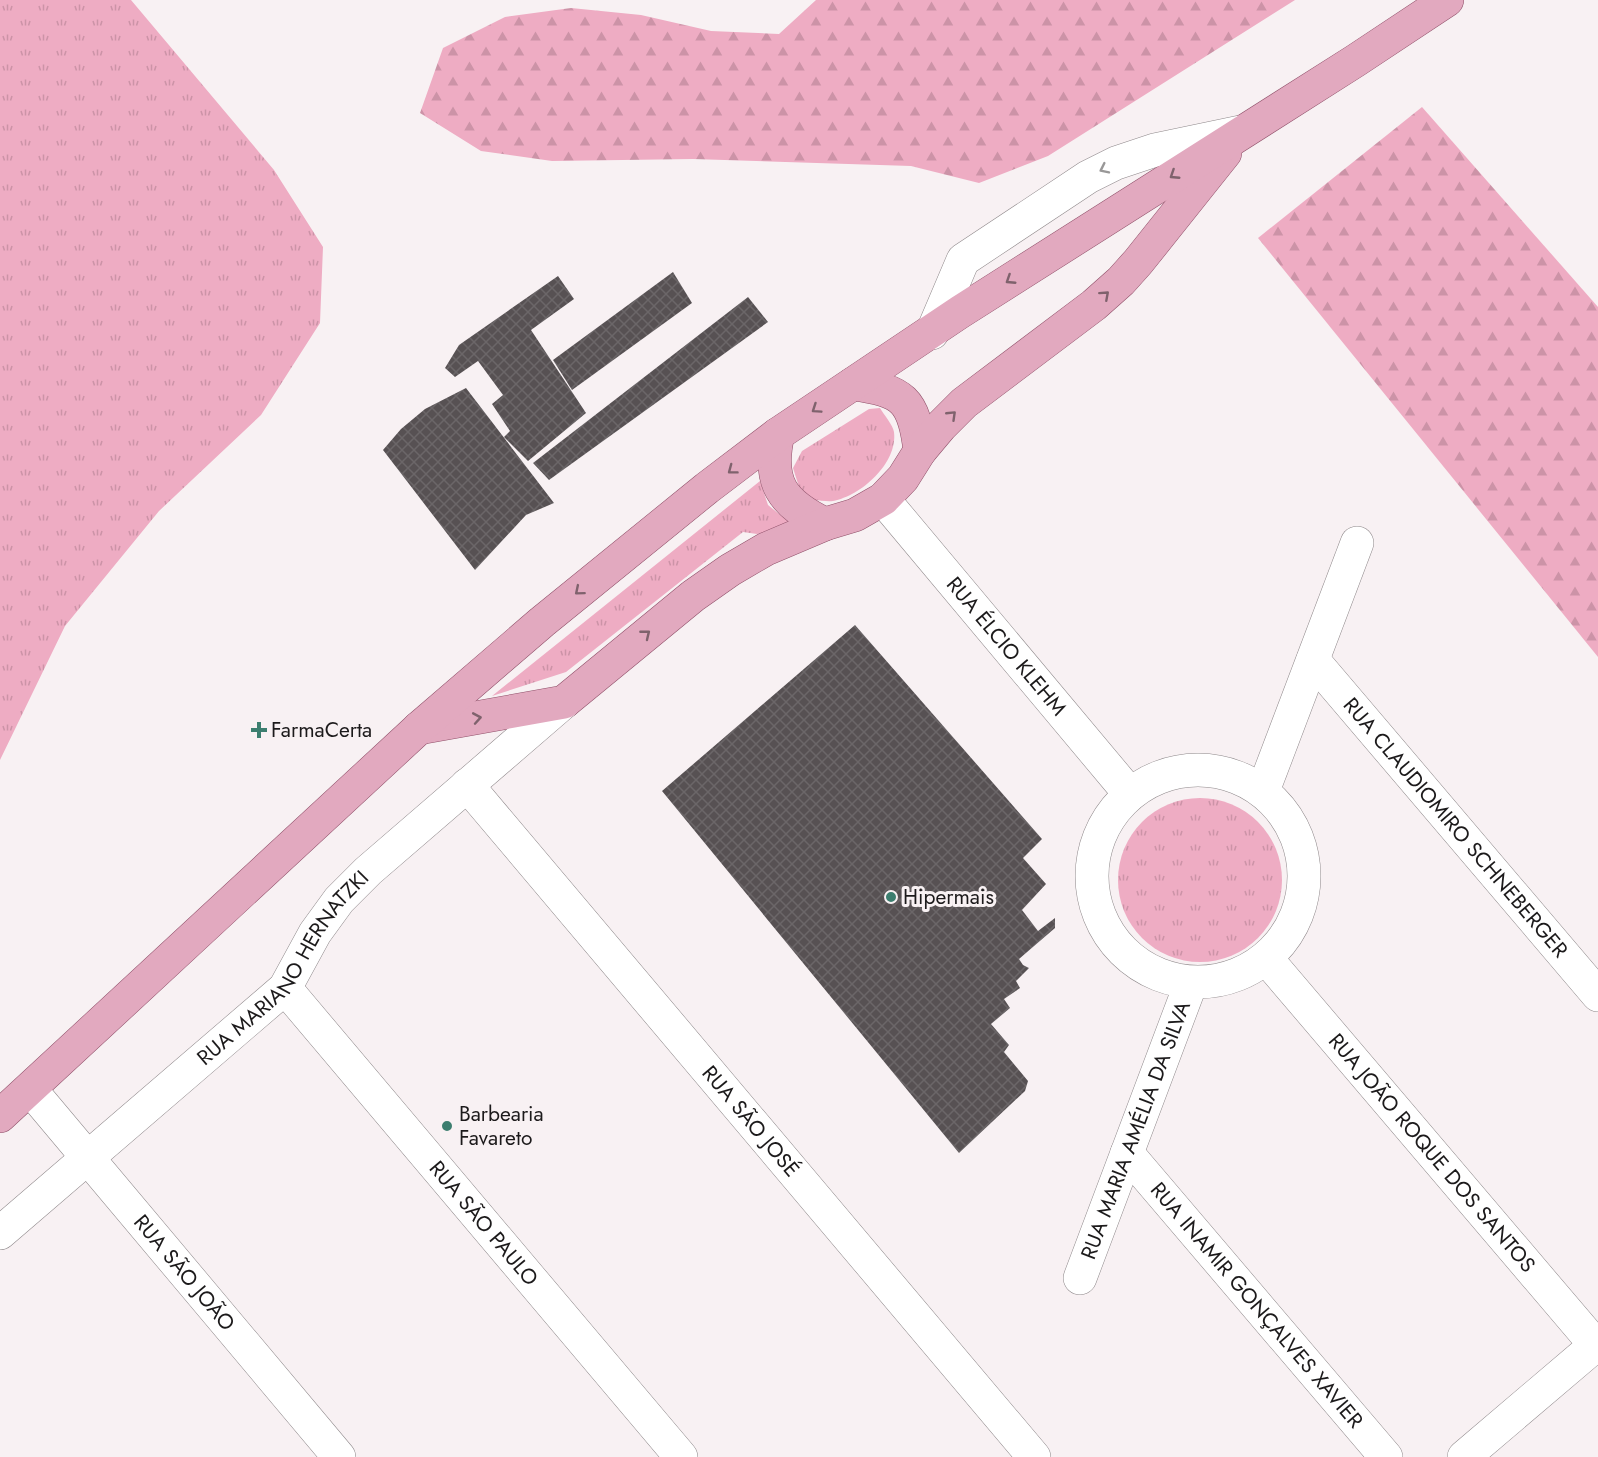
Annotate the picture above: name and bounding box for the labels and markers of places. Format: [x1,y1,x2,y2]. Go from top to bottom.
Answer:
place label: FarmaCerta [271,715,372,745]
marker: FarmaCerta [252,723,266,737]
place label: Hipermais [903,882,994,912]
marker: Hipermais [884,890,898,904]
place label: Barbearia Favareto [459,1099,544,1153]
marker: Barbearia Favareto [440,1119,454,1133]

